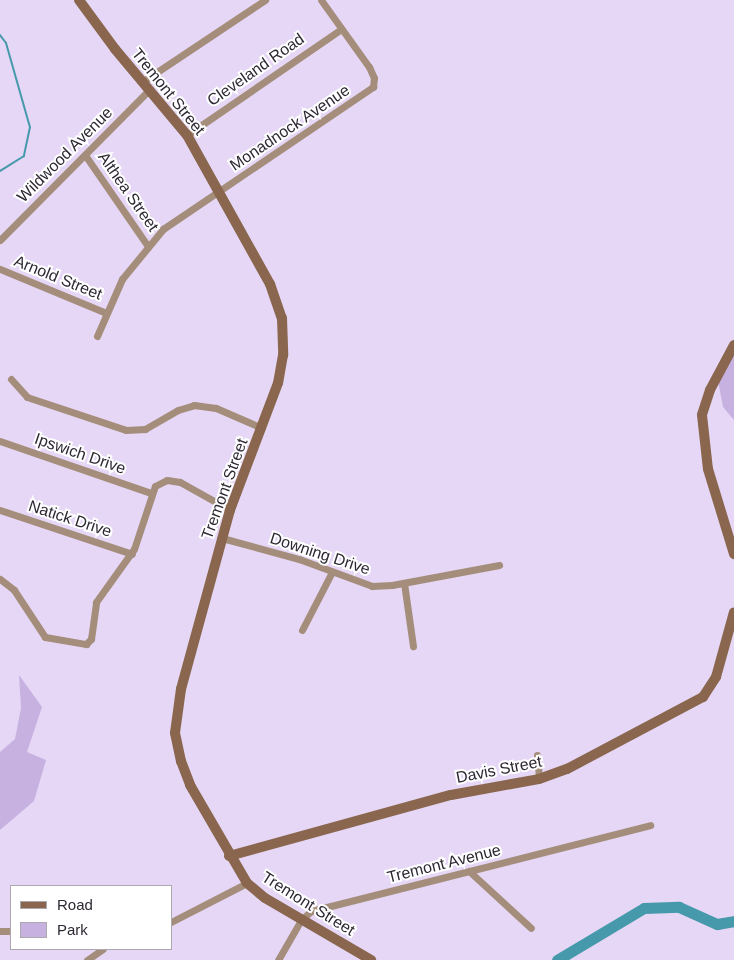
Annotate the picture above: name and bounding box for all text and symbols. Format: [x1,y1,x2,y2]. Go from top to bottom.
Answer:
street label: Cleveland Road [204,29,308,111]
street label: Tremont Street [127,45,209,139]
street label: Monadnock Avenue [226,81,354,175]
street label: Wildwood Avenue [13,103,117,207]
street label: Althea Street [94,149,162,235]
street label: Arnold Street [11,252,105,304]
street label: Ipswich Drive [32,429,128,479]
street label: Tremont Street [198,436,252,542]
street label: Natick Drive [26,497,114,541]
street label: Downing Drive [268,529,372,579]
street label: Davis Street [454,752,544,788]
street label: Tremont Avenue [385,840,503,888]
street label: Tremont Street [258,868,358,940]
legend [10,885,172,950]
text: Road [57,896,93,913]
text: Park [57,921,88,938]

